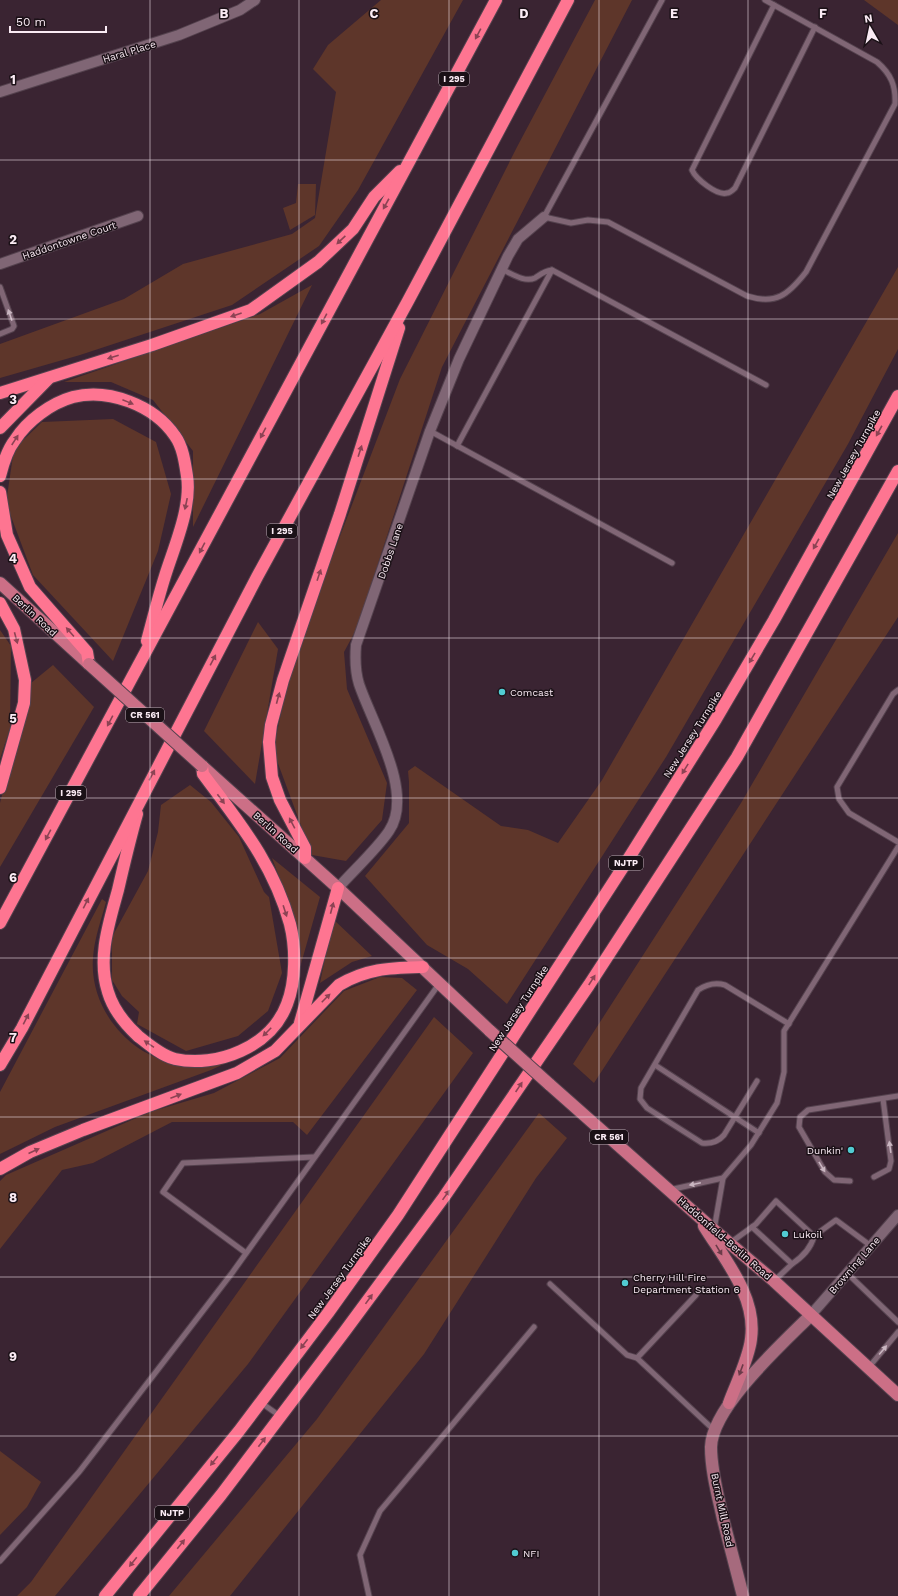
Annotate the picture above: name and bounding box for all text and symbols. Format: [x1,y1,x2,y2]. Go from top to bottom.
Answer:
text: B [220,6,229,21]
text: C [370,6,379,21]
text: D [519,6,529,21]
text: E [670,6,678,21]
text: F [819,6,827,21]
scale bar [10,8,106,34]
north arrow [850,8,890,48]
text: N [863,12,874,26]
text: 50 m [16,15,46,29]
one-way arrow [475,29,481,40]
street label: Haral Place [101,38,157,65]
text: 1 [10,72,16,87]
road number: I 295 [439,72,469,86]
one-way arrow [383,199,390,210]
street label: Haddontowne Court [21,219,118,262]
text: 2 [9,232,17,247]
one-way arrow [336,235,346,245]
one-way arrow [6,308,12,320]
one-way arrow [230,313,242,319]
one-way arrow [321,313,327,324]
one-way arrow [107,354,119,360]
text: 3 [9,392,17,407]
one-way arrow [122,398,134,405]
street label: New Jersey Turnpike [824,408,883,501]
one-way arrow [876,425,883,436]
one-way arrow [260,428,266,439]
one-way arrow [11,435,19,446]
one-way arrow [357,445,363,457]
one-way arrow [182,498,188,511]
street label: Dobbs Lane [376,522,405,580]
road number: I 295 [267,524,297,538]
one-way arrow [813,538,820,550]
one-way arrow [199,542,205,554]
text: 4 [9,551,18,566]
one-way arrow [316,569,322,581]
street label: Berlin Road [10,592,59,639]
one-way arrow [65,626,74,637]
one-way arrow [13,632,19,644]
one-way arrow [749,652,756,664]
one-way arrow [209,654,216,666]
marker: Comcast [497,687,507,697]
place label: Comcast [510,687,554,698]
street label: New Jersey Turnpike [661,689,724,780]
one-way arrow [275,692,281,704]
road number: CR 561 [126,708,164,722]
text: 5 [9,711,17,726]
one-way arrow [106,715,113,727]
one-way arrow [681,764,689,774]
one-way arrow [149,769,155,781]
road number: I 295 [56,786,86,800]
one-way arrow [217,793,225,804]
street label: Berlin Road [251,810,300,855]
one-way arrow [288,817,295,828]
one-way arrow [44,829,51,841]
road number: NJTP [609,856,643,870]
text: 6 [9,870,17,885]
one-way arrow [82,897,89,909]
one-way arrow [329,902,335,914]
one-way arrow [282,905,288,917]
street label: New Jersey Turnpike [486,963,550,1053]
one-way arrow [588,975,596,985]
one-way arrow [321,993,331,1003]
one-way arrow [23,1013,29,1025]
one-way arrow [262,1027,272,1037]
text: 7 [9,1030,17,1045]
one-way arrow [144,1040,154,1048]
one-way arrow [515,1082,523,1093]
one-way arrow [170,1093,182,1099]
road number: CR 561 [590,1130,628,1144]
one-way arrow [887,1141,893,1153]
place label: Dunkin' [807,1145,843,1156]
marker: Dunkin' [846,1145,856,1155]
one-way arrow [29,1148,40,1154]
one-way arrow [818,1162,826,1172]
one-way arrow [689,1181,702,1187]
one-way arrow [442,1189,450,1200]
text: 8 [9,1190,17,1205]
street label: Haddonfield-Berlin Road [676,1195,774,1282]
marker: Lukoil [780,1229,790,1239]
place label: Lukoil [793,1229,822,1240]
street label: New Jersey Turnpike [305,1233,373,1321]
street label: Browning Lane [827,1234,882,1296]
one-way arrow [715,1244,722,1256]
place label: Cherry Hill Fire Department Station 6 [633,1272,740,1295]
marker: Cherry Hill Fire Department Station 6 [620,1278,630,1288]
one-way arrow [364,1294,373,1305]
one-way arrow [300,1339,309,1350]
one-way arrow [879,1345,888,1355]
text: 9 [9,1349,17,1364]
one-way arrow [737,1364,743,1376]
one-way arrow [257,1436,266,1447]
one-way arrow [210,1456,219,1466]
street label: Burnt Mill Road [709,1472,736,1548]
road number: NJTP [155,1506,189,1520]
one-way arrow [177,1539,185,1550]
marker: NFI [510,1548,520,1558]
place label: NFI [523,1548,539,1559]
one-way arrow [128,1557,137,1568]

